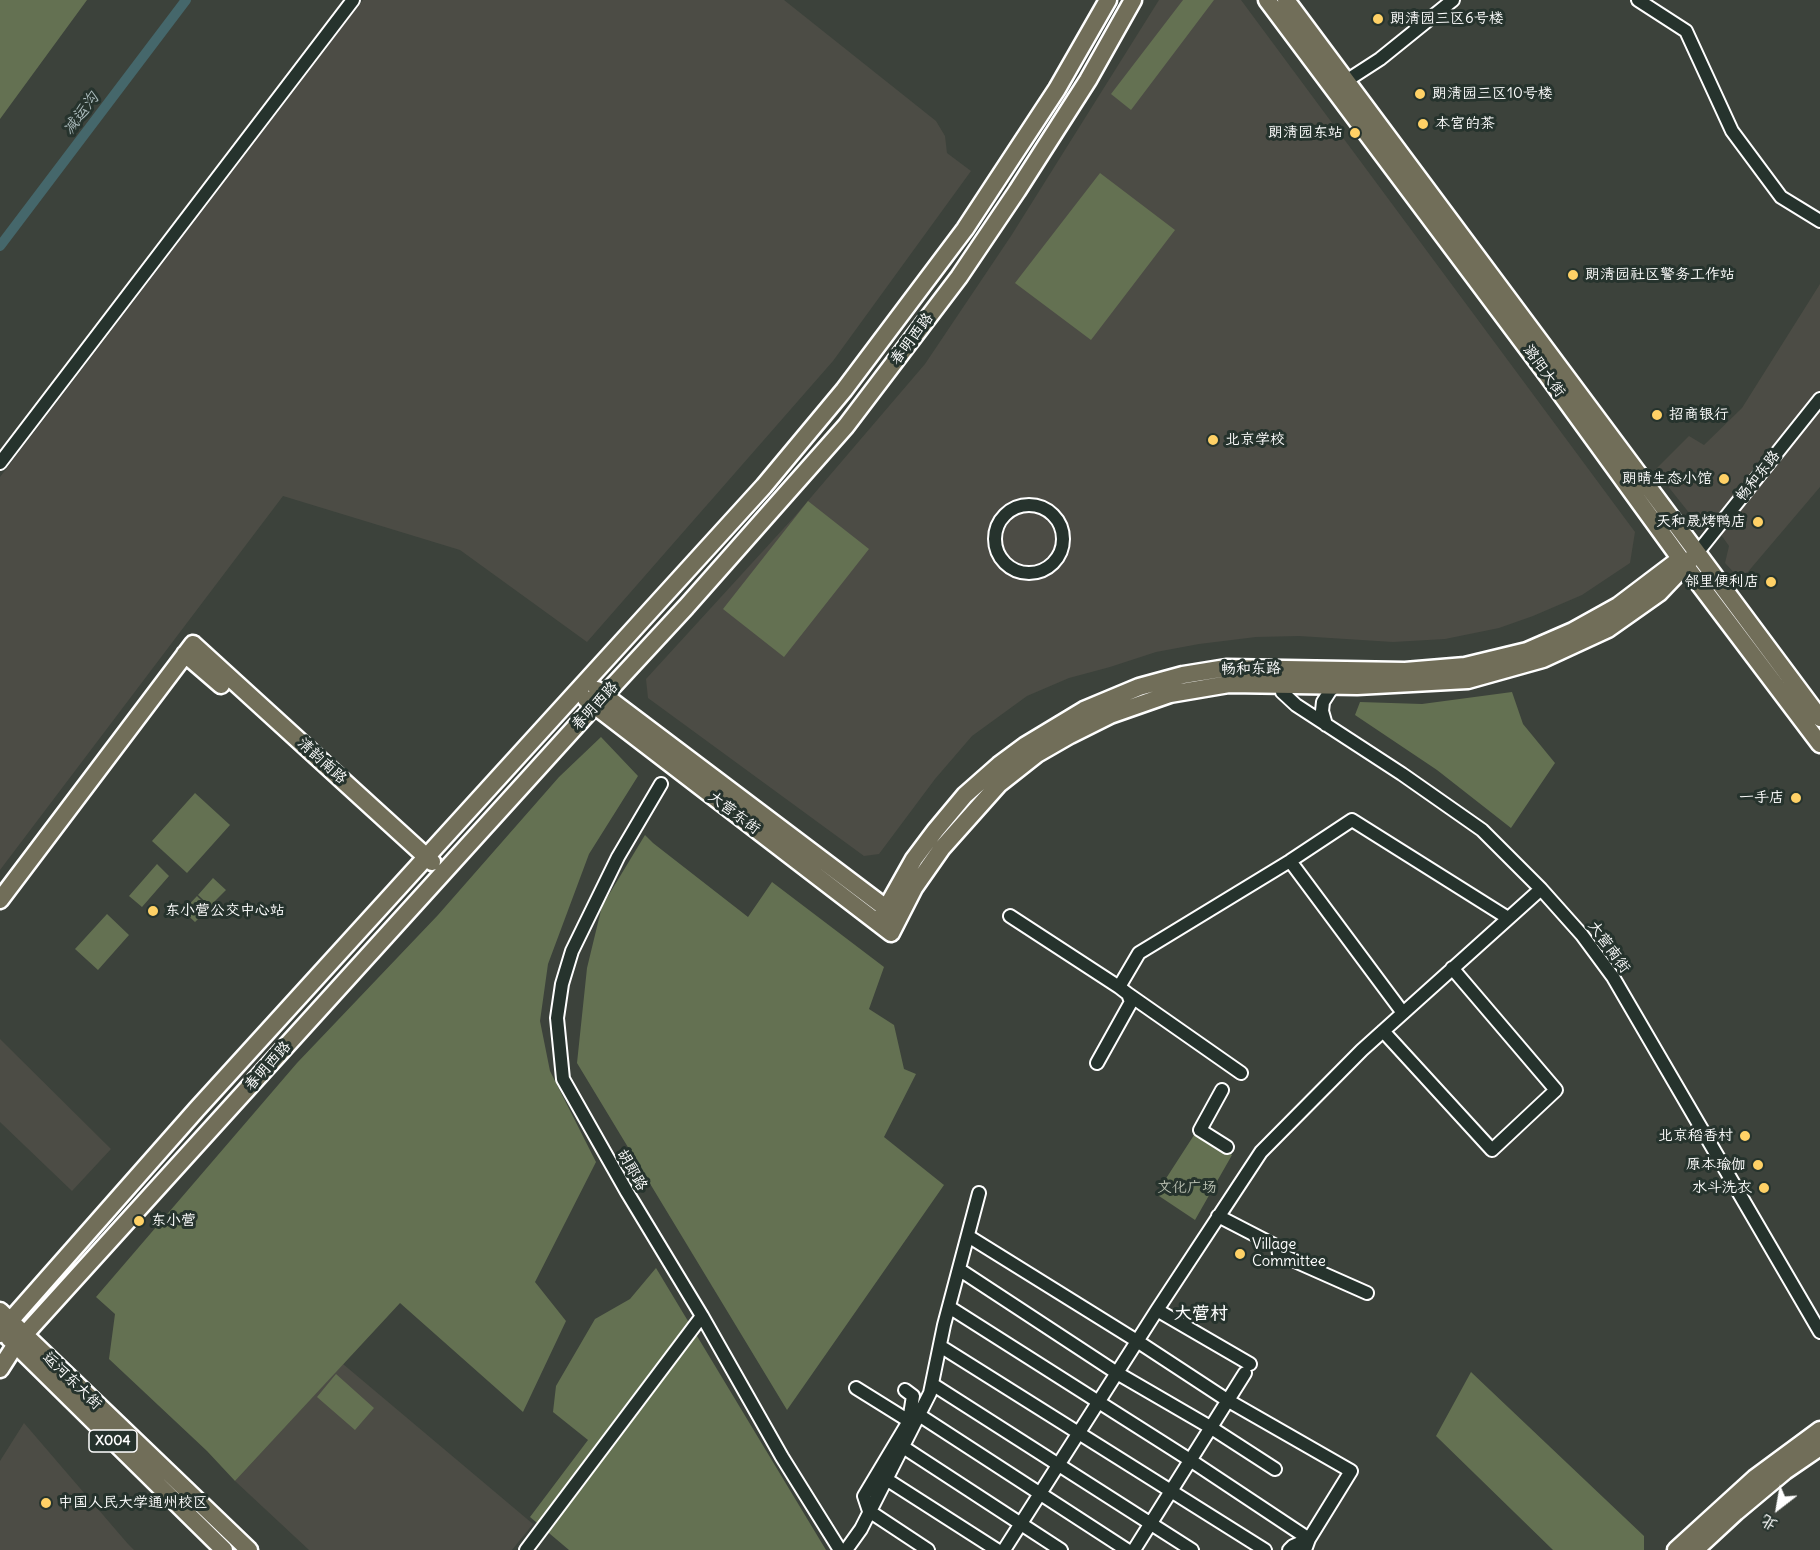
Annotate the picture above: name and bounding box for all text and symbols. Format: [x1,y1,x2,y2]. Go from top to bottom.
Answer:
place label: 朗清园三区6号楼 [1390,10,1504,28]
marker: 朗清园三区6号楼 [1371,12,1385,26]
place label: 朗清园三区10号楼 [1432,85,1553,103]
marker: 朗清园三区10号楼 [1413,87,1427,101]
water label: 减运沟 [59,89,103,139]
place label: 本宫的茶 [1435,115,1495,133]
marker: 本宫的茶 [1416,117,1430,131]
place label: 朗清园东站 [1268,124,1343,142]
marker: 朗清园东站 [1348,126,1362,140]
place label: 朗清园社区警务工作站 [1585,266,1735,284]
marker: 朗清园社区警务工作站 [1566,268,1580,282]
street label: 春明西路 [887,310,937,368]
street label: 潞阳大街 [1519,341,1569,401]
place label: 招商银行 [1669,406,1729,424]
marker: 招商银行 [1650,408,1664,422]
place label: 北京学校 [1225,431,1285,449]
marker: 北京学校 [1206,433,1220,447]
street label: 畅和东路 [1732,447,1784,505]
place label: 朗晴生态小馆 [1622,470,1712,488]
marker: 朗晴生态小馆 [1717,472,1731,486]
place label: 天和晟烤鸭店 [1656,513,1746,531]
marker: 天和晟烤鸭店 [1751,515,1765,529]
place label: 邻里便利店 [1684,573,1759,591]
marker: 邻里便利店 [1764,575,1778,589]
street label: 畅和东路 [1221,659,1281,679]
street label: 春明西路 [568,678,622,734]
street label: 清韵南路 [294,734,350,788]
street label: 大营东街 [705,788,763,838]
place label: 一手店 [1739,789,1784,807]
marker: 一手店 [1789,791,1803,805]
place label: 东小营公交中心站 [165,902,285,920]
marker: 东小营公交中心站 [146,904,160,918]
street label: 大营南街 [1584,917,1634,977]
street label: 春明西路 [241,1038,295,1094]
place label: 北京稻香村 [1658,1127,1733,1145]
marker: 北京稻香村 [1738,1129,1752,1143]
street label: 胡郎路 [613,1146,651,1194]
place label: 原本瑜伽 [1686,1156,1746,1174]
marker: 原本瑜伽 [1751,1158,1765,1172]
park label: 文化广场 [1157,1179,1217,1197]
place label: 水斗洗衣 [1692,1179,1752,1197]
marker: 水斗洗衣 [1757,1181,1771,1195]
place label: 东小营 [151,1212,196,1230]
marker: 东小营 [132,1214,146,1228]
place label: Village Committee [1252,1236,1326,1271]
marker: Village Committee [1233,1247,1247,1261]
district label: 大营村 [1174,1303,1228,1325]
street label: 运河东大街 [39,1348,105,1414]
road number: X004 [89,1430,137,1452]
north arrow [1748,1478,1808,1538]
place label: 中国人民大学通州校区 [58,1494,208,1512]
marker: 中国人民大学通州校区 [39,1496,53,1510]
text: 北 [1757,1511,1781,1536]

